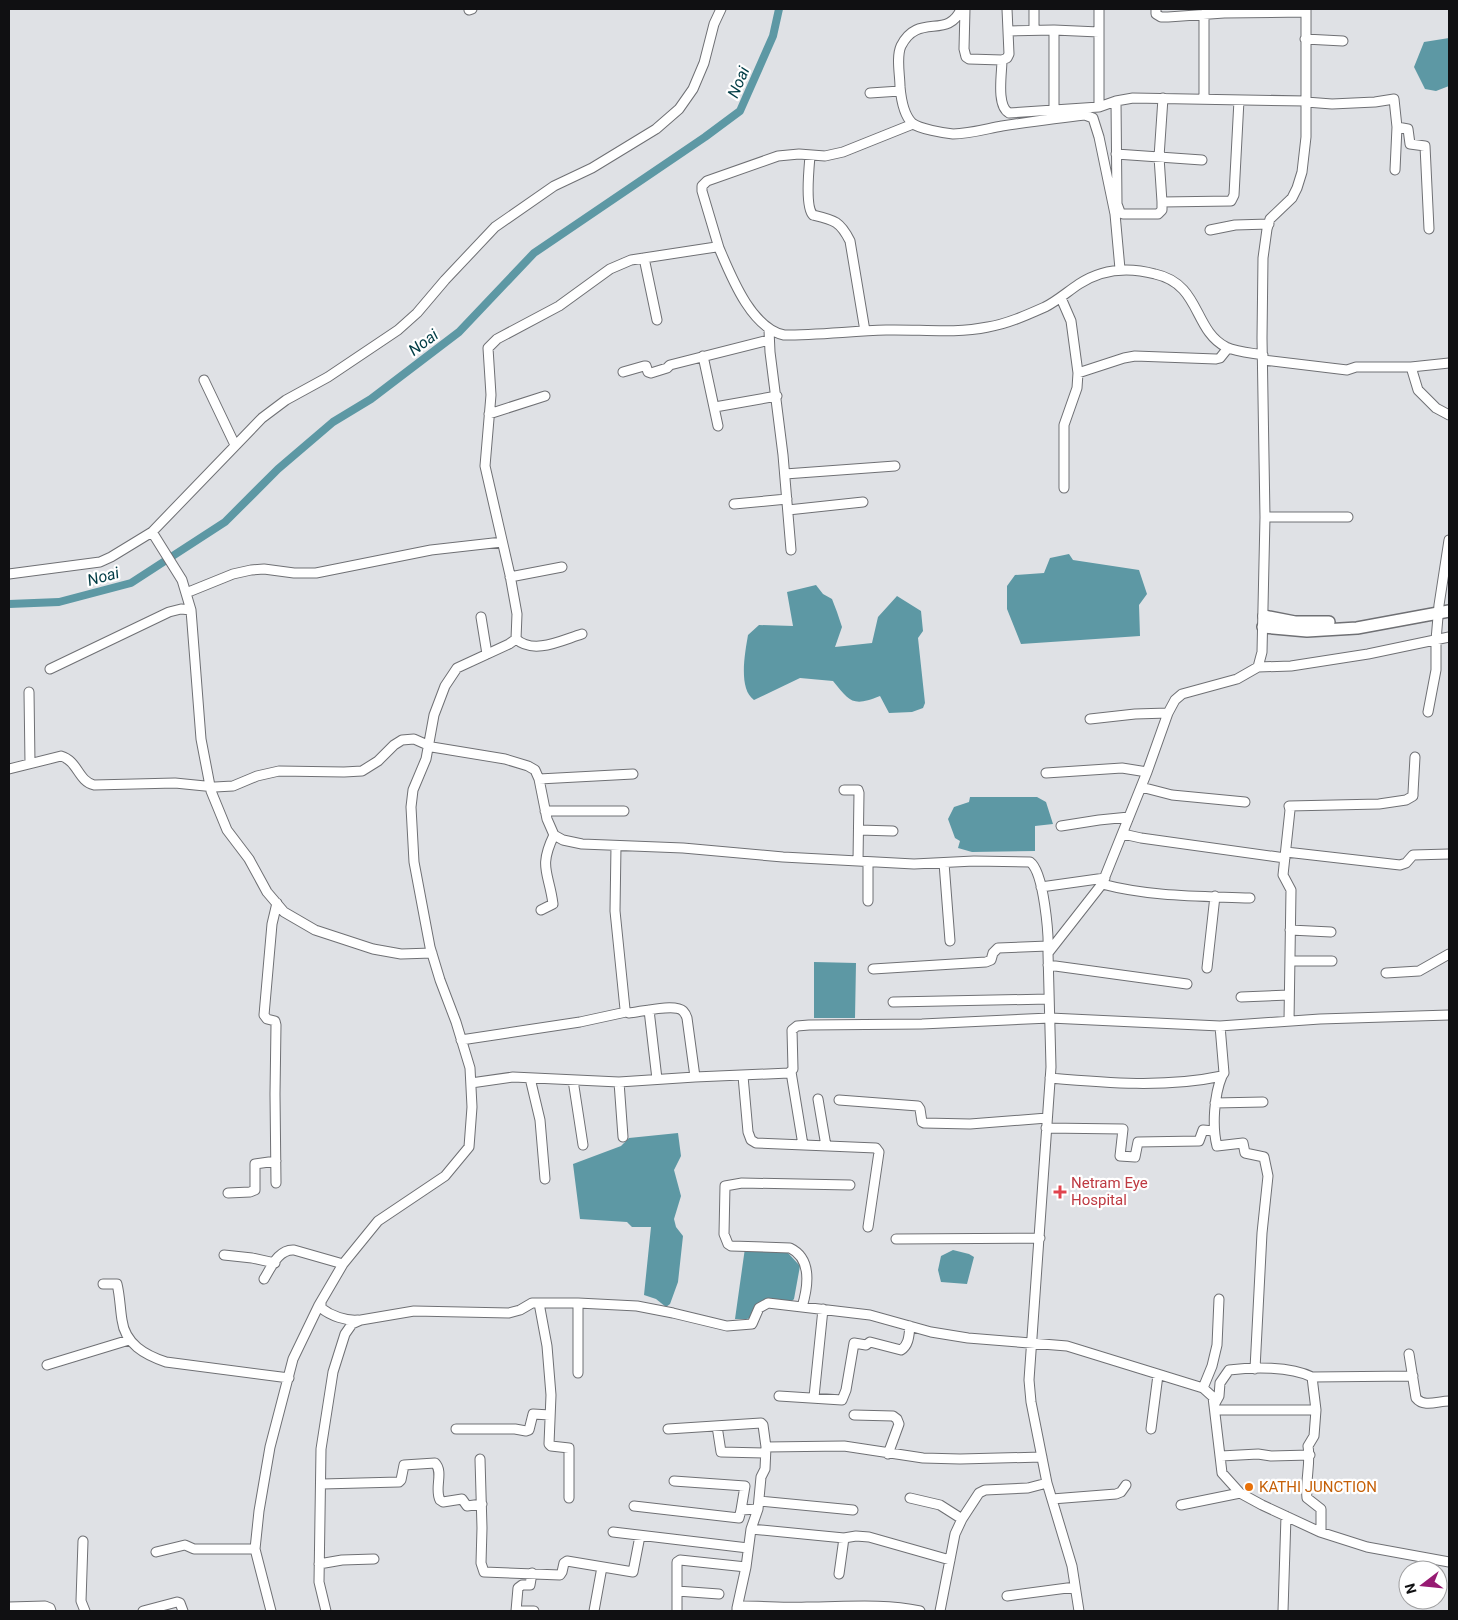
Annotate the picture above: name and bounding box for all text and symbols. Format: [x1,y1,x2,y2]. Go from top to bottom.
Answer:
water label: Noai [723,63,754,101]
water label: Noai [405,325,442,360]
water label: Noai [85,563,121,590]
place label: Netram Eye Hospital [1071,1174,1148,1209]
marker: Netram Eye Hospital [1053,1185,1067,1199]
place label: KATHI JUNCTION [1259,1478,1377,1496]
marker: KATHI JUNCTION [1243,1481,1255,1493]
north arrow [1398,1560,1448,1610]
text: N [1401,1582,1420,1596]

